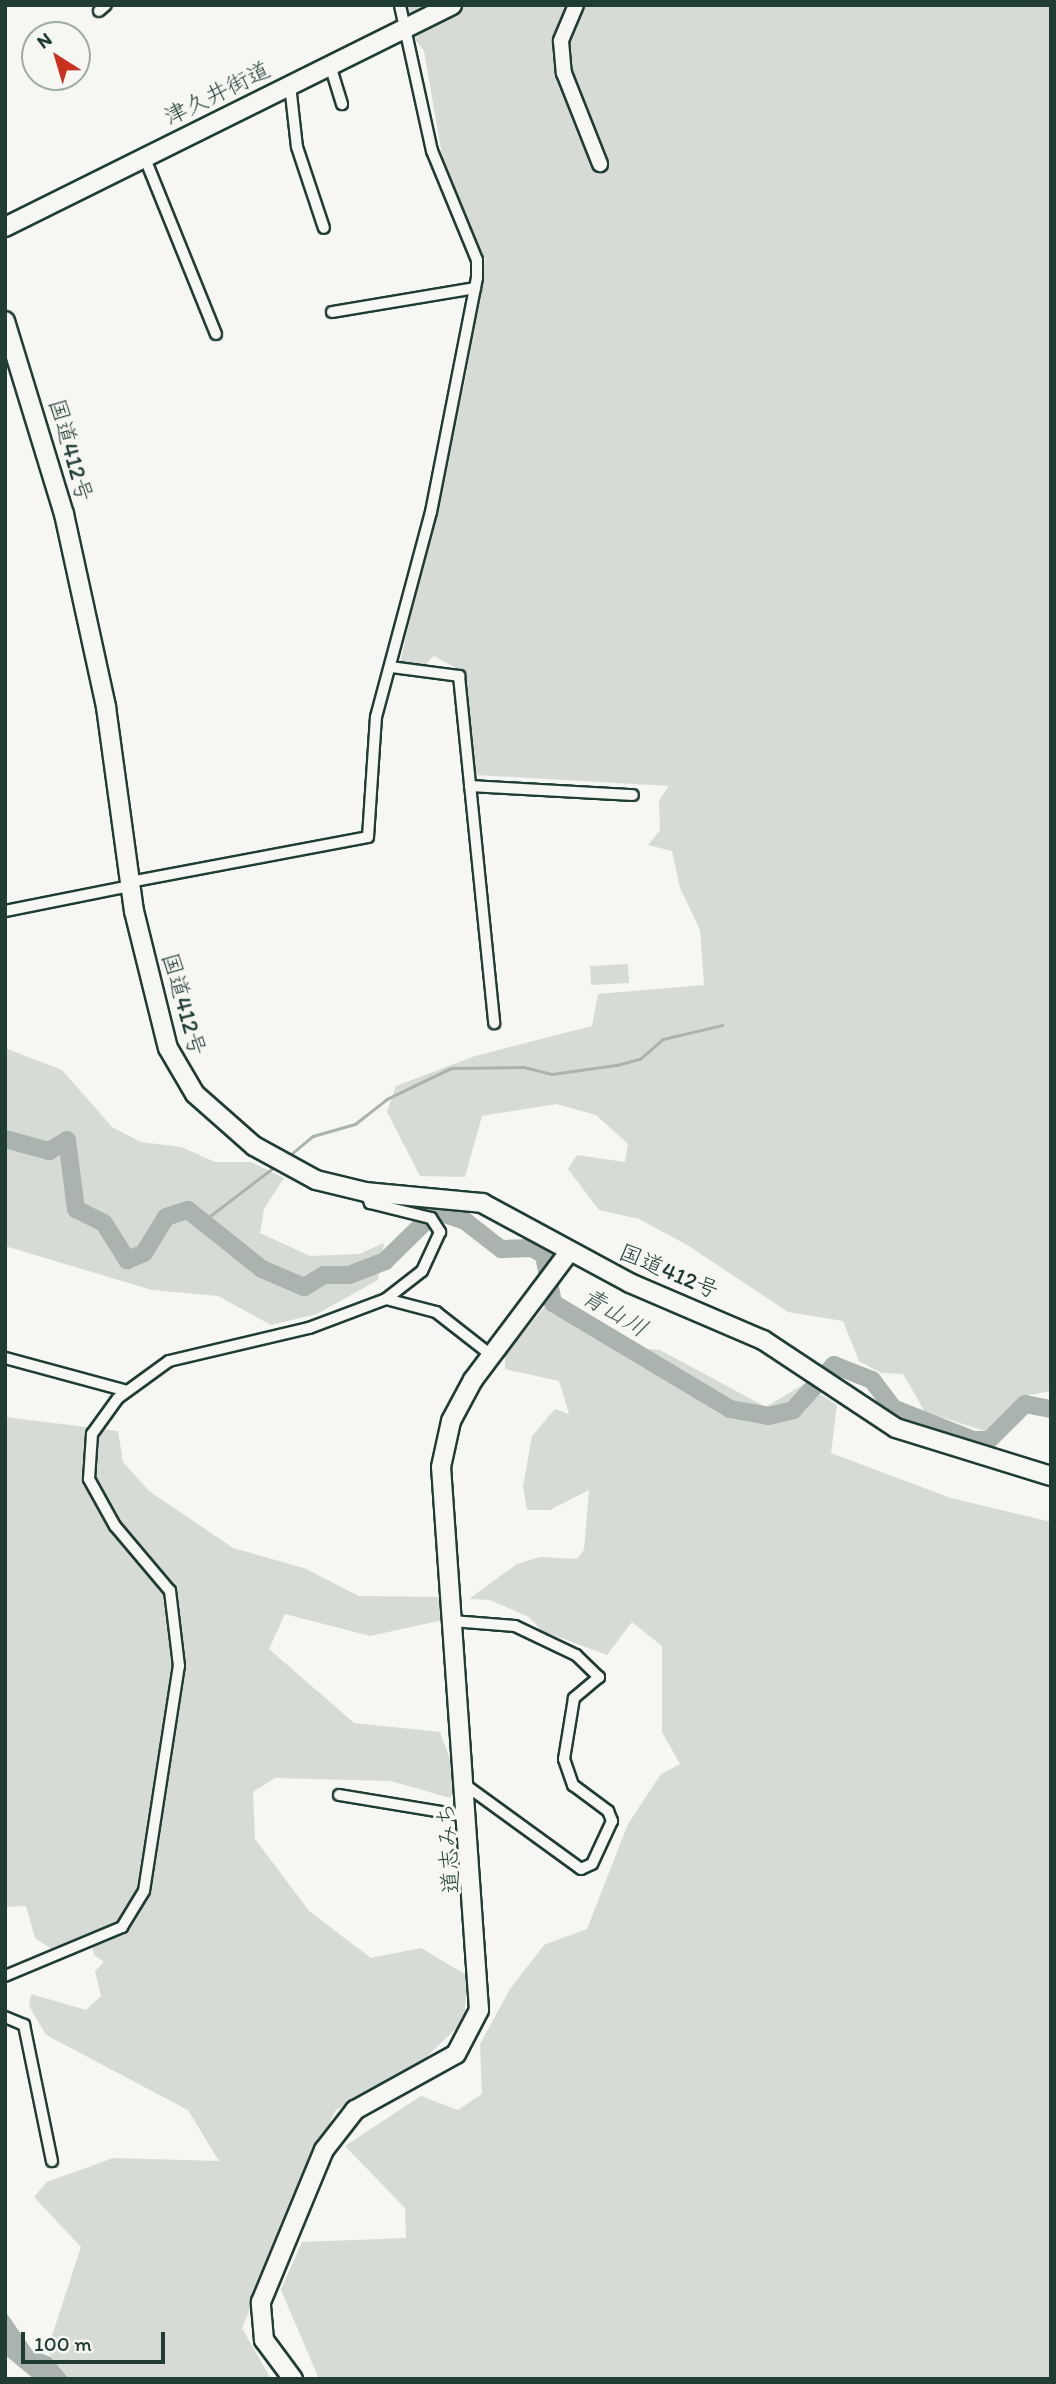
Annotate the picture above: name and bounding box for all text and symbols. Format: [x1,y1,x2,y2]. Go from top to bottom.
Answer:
north arrow [21,21,91,91]
text: N [32,27,56,53]
street label: 津久井街道 [159,55,275,131]
street label: 国道412号 [43,395,99,505]
street label: 国道412号 [156,949,212,1059]
street label: 国道412号 [615,1238,723,1304]
water label: 青山川 [577,1281,653,1343]
street label: 道志みち [431,1801,465,1895]
scale bar [24,2318,168,2362]
text: 100 m [34,2331,92,2356]

